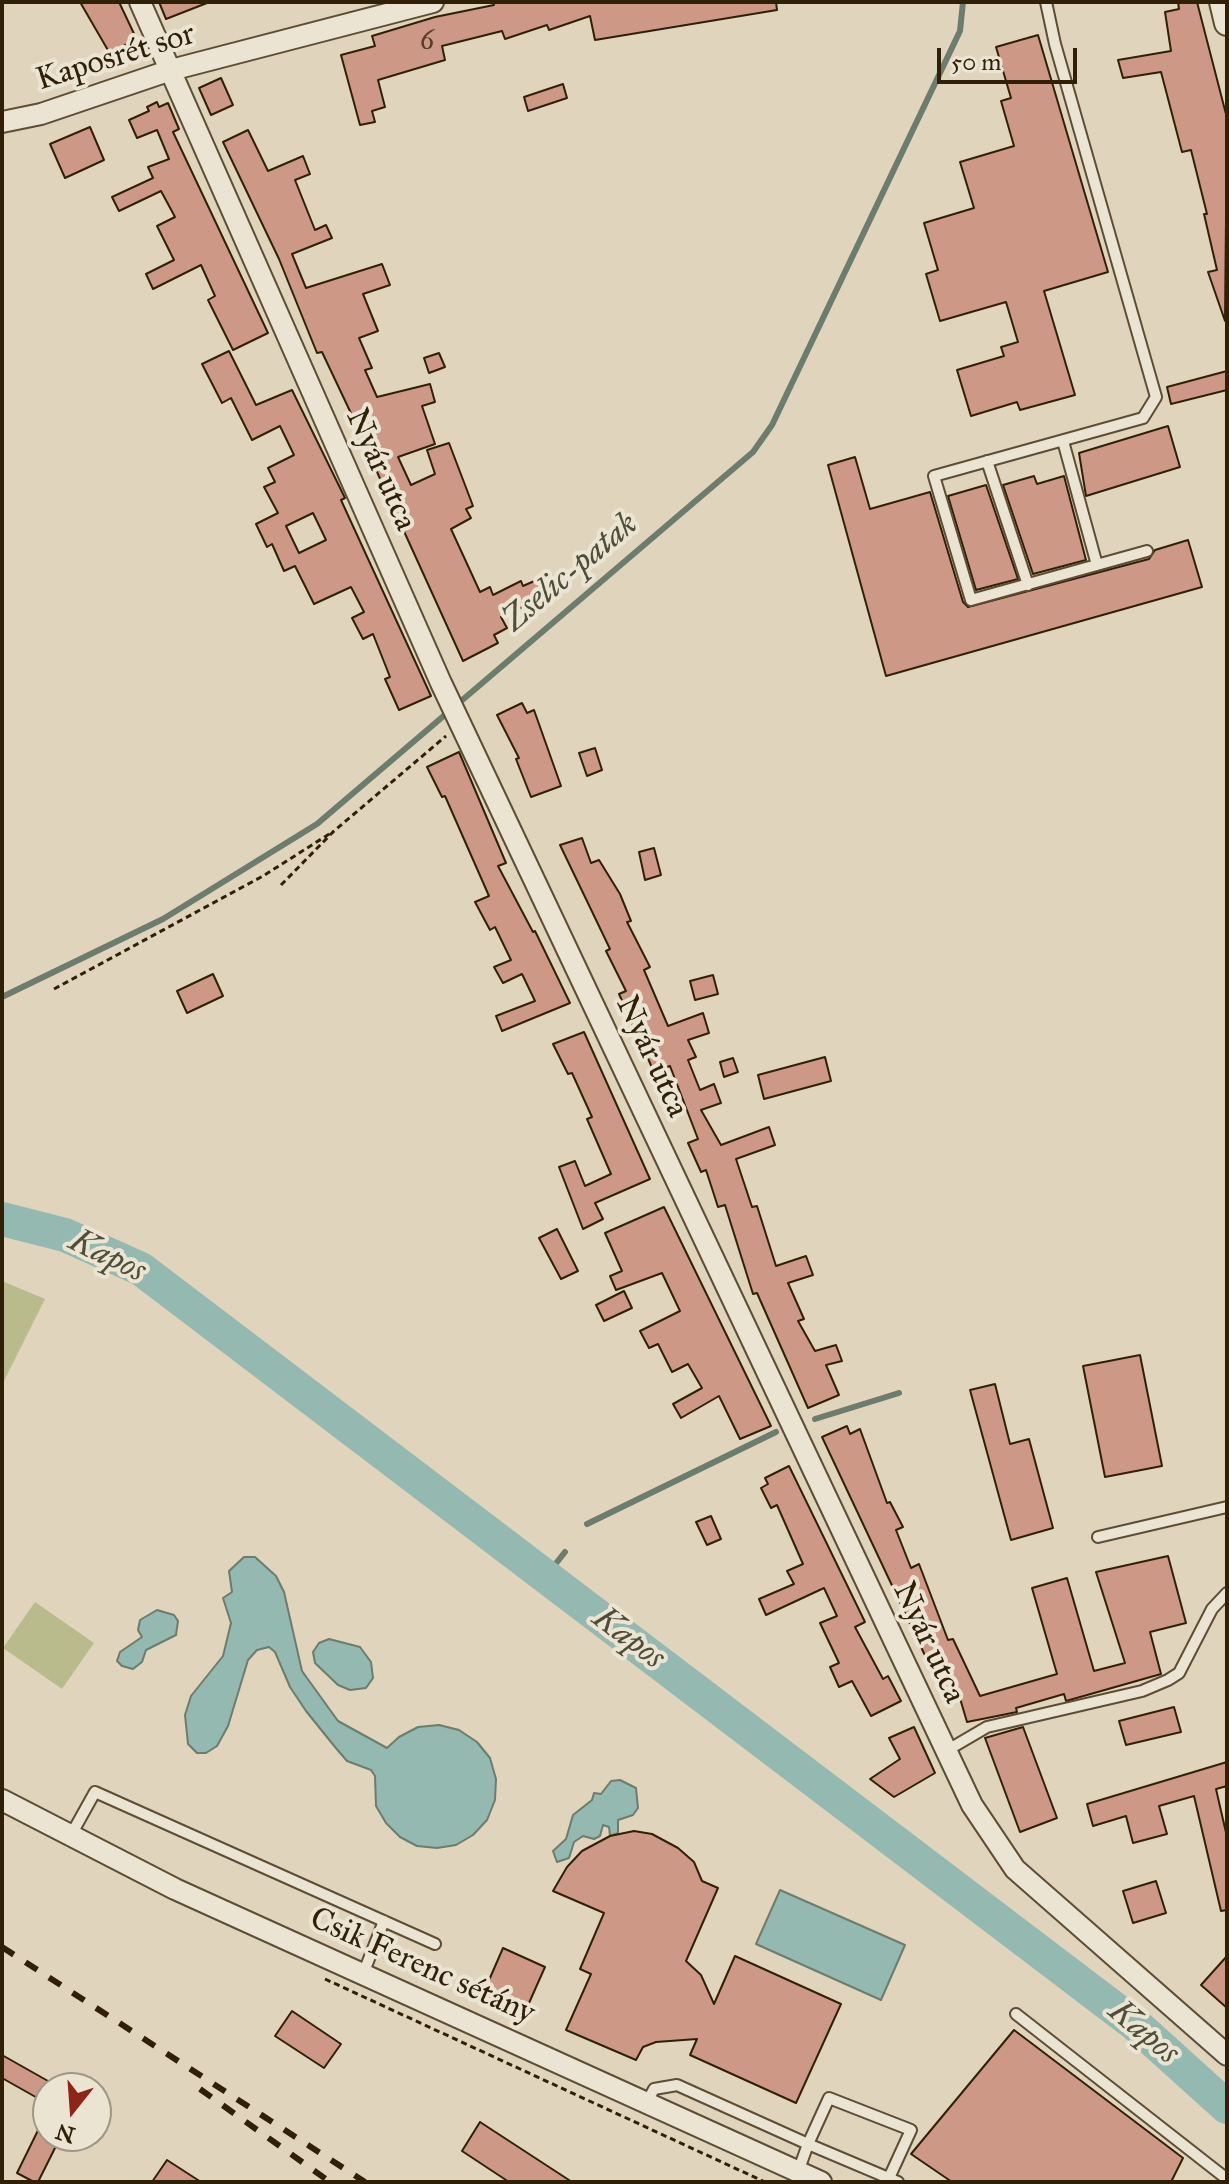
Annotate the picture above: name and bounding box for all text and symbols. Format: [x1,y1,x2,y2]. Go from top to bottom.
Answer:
street label: Kaposrét sor [32,16,200,100]
house number: 6 [420,25,434,59]
scale bar [941,32,1081,82]
text: 50 m [951,47,1001,77]
street label: Nyár utca [336,403,424,537]
water label: Zselic-patak [495,505,647,641]
street label: Nyár utca [606,990,696,1124]
water label: Kapos [62,1221,152,1293]
street label: Nyár utca [883,1576,973,1710]
water label: Kapos [584,1599,672,1679]
street label: Csik Ferenc sétány [304,1900,540,2034]
water label: Kapos [1099,1992,1187,2074]
north arrow [32,2072,112,2152]
text: N [53,2118,78,2149]

